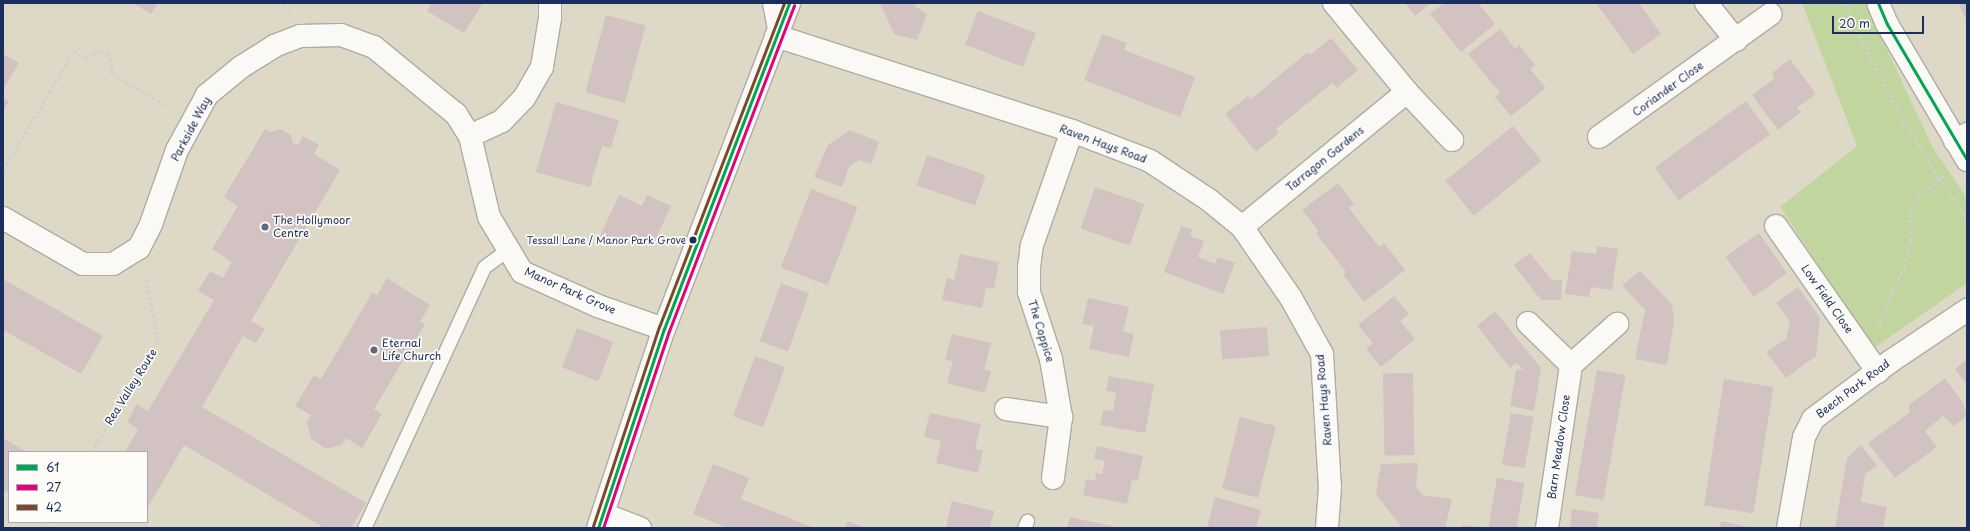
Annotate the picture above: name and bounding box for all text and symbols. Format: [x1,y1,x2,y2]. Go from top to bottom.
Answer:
scale bar [1834,8,1926,34]
text: 20 m [1839,14,1870,32]
street label: Coriander Close [1630,59,1706,119]
street label: Parkside Way [168,94,214,164]
street label: Raven Hays Road [1057,122,1149,166]
street label: Tarragon Gardens [1284,124,1366,194]
place label: The Hollymoor Centre [273,214,350,240]
marker: The Hollymoor Centre [260,222,270,232]
place label: Tessall Lane / Manor Park Grove [527,234,686,246]
marker: Tessall Lane / Manor Park Grove [688,235,698,245]
street label: Low Field Close [1798,262,1856,336]
street label: Manor Park Grove [522,265,618,317]
street label: The Coppice [1025,298,1057,364]
place label: Eternal Life Church [382,337,443,363]
marker: Eternal Life Church [369,345,379,355]
street label: Rea Valley Route [102,346,160,428]
street label: Raven Hays Road [1313,353,1335,447]
street label: Beech Park Road [1813,357,1893,421]
street label: Barn Meadow Close [1545,394,1573,500]
legend [8,451,148,523]
text: 61 [46,458,59,476]
text: 27 [46,478,61,496]
text: 42 [46,498,62,516]

